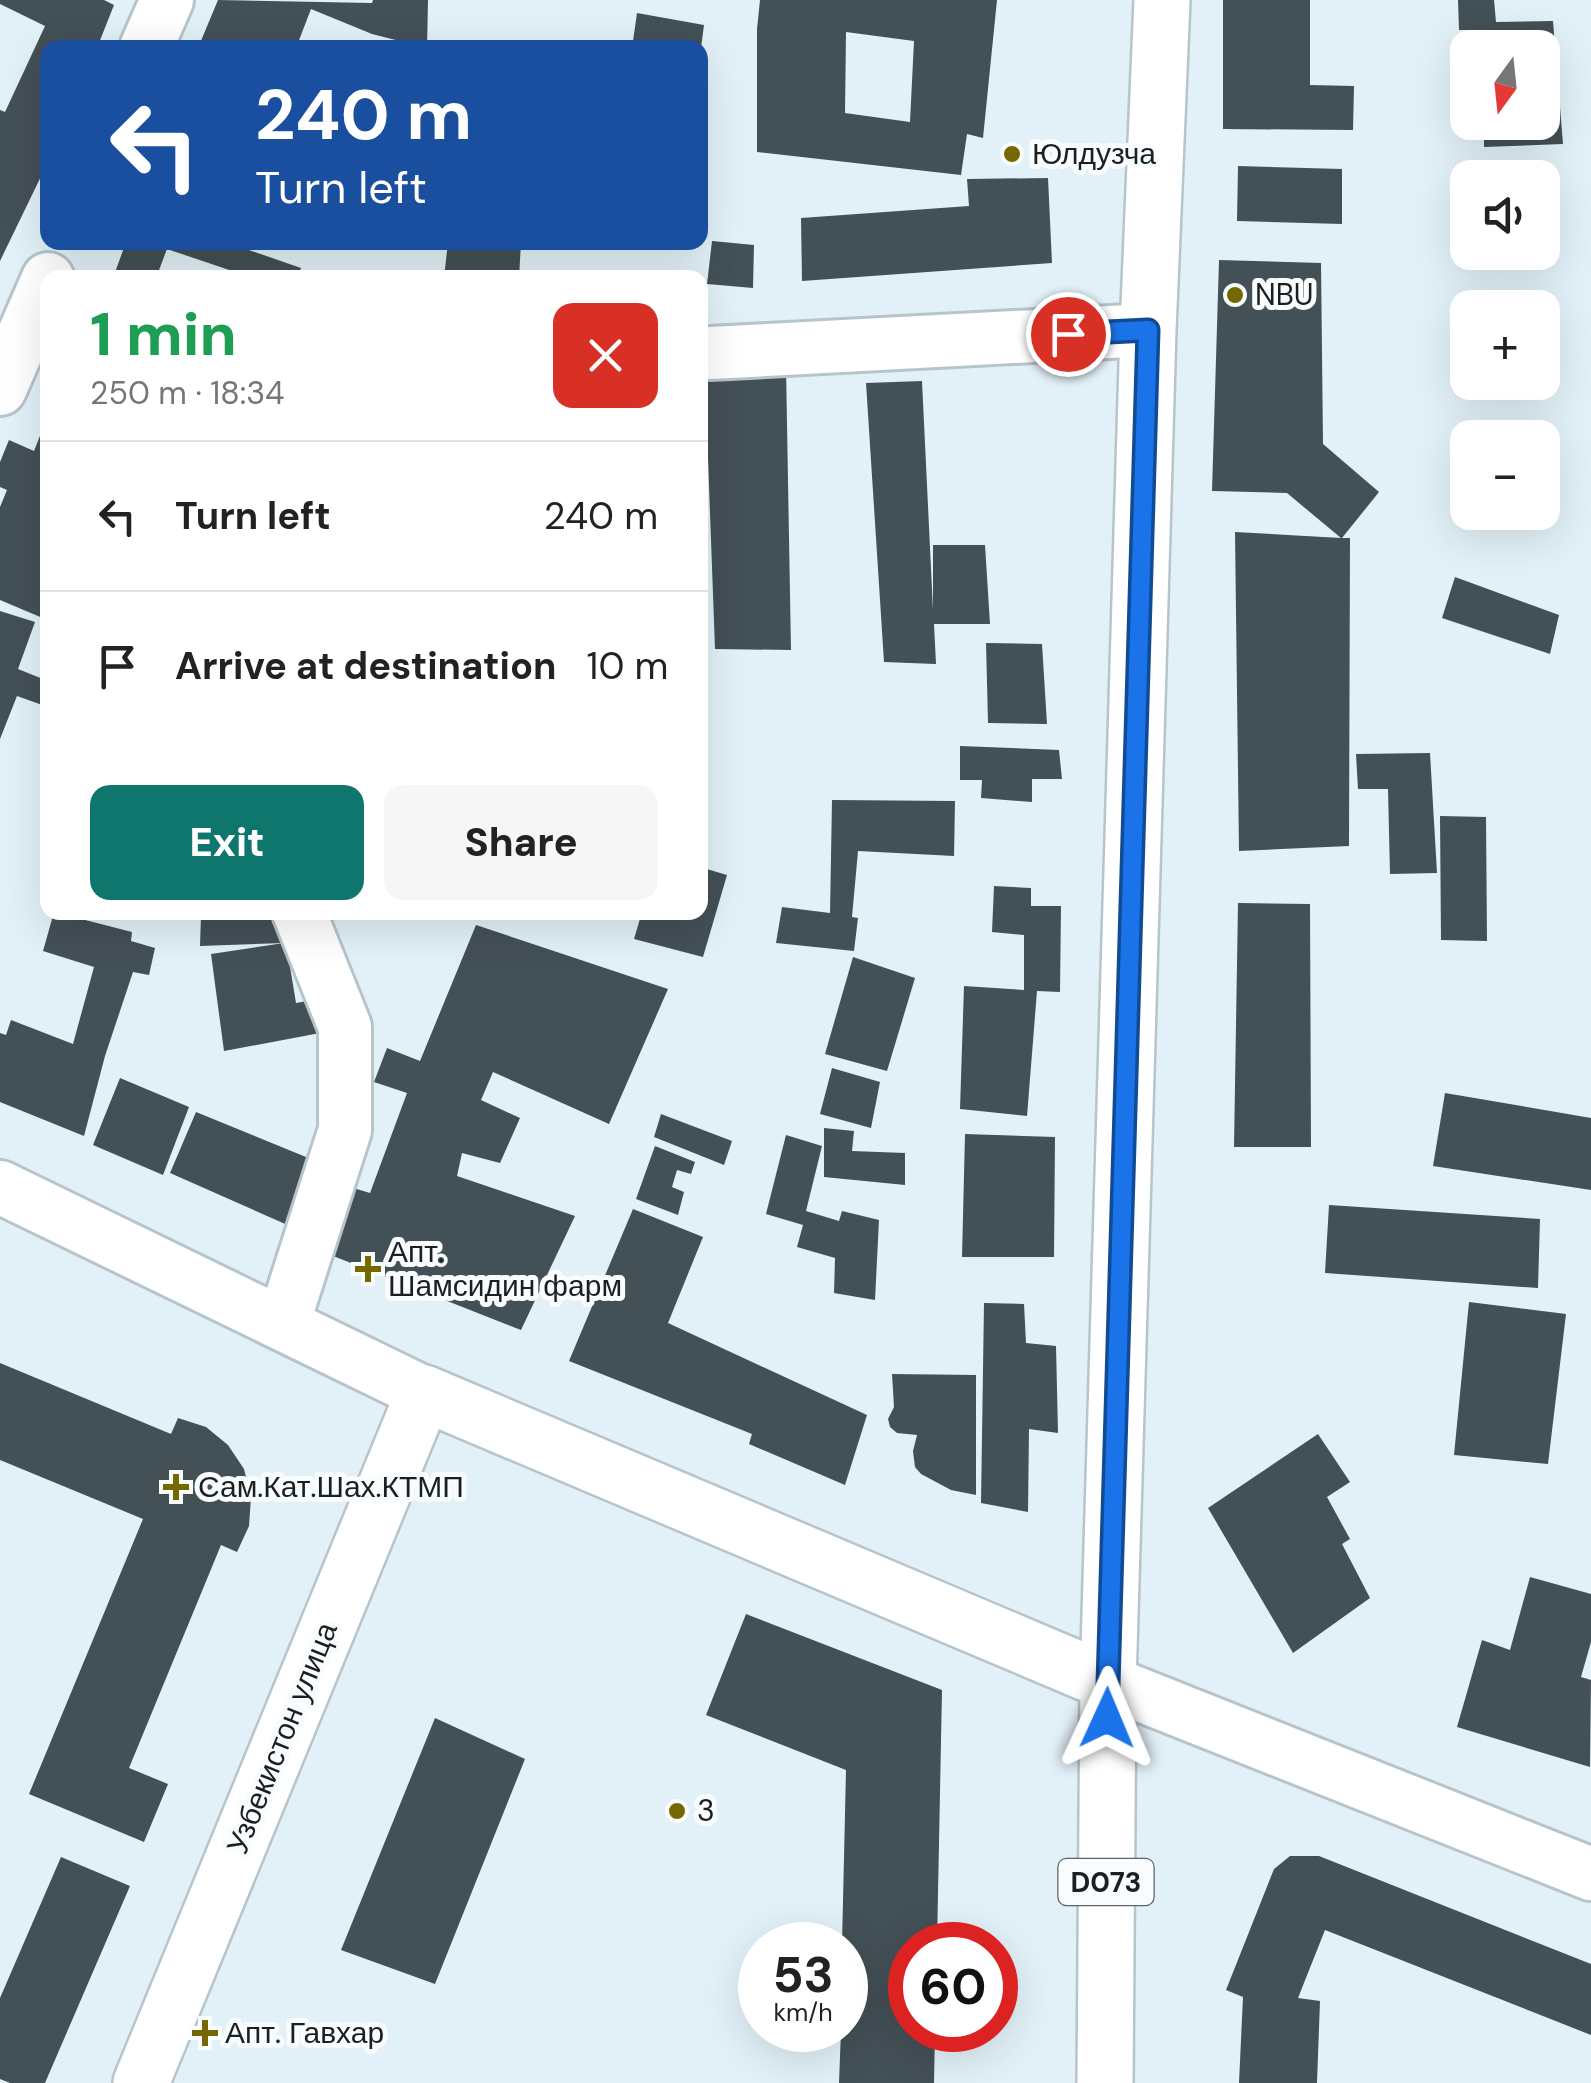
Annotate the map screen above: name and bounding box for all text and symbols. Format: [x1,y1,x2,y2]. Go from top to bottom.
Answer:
north arrow [1450,30,1560,140]
map controls [1450,30,1560,530]
text: 240 m [255,70,472,161]
icon: left [90,80,220,210]
place label: Юлдузча [1032,134,1156,173]
marker: Юлдузча [1001,143,1023,165]
text: Turn left [255,158,427,217]
button: sound [1450,160,1560,270]
place label: NBU [1255,275,1313,314]
marker: NBU [1224,284,1246,306]
button: + [1450,290,1560,400]
pin [1026,292,1111,377]
text: 1 min [90,295,237,374]
button: close [553,303,658,408]
icon: arrive [1041,307,1096,362]
text: 250 m · 18:34 [90,372,284,414]
button: − [1450,420,1560,530]
icon: left [90,489,145,544]
text: Turn left [175,491,331,541]
text: 240 m [544,491,658,541]
icon: arrive [90,639,145,694]
text: Arrive at destination [175,641,557,691]
text: 10 m [587,641,668,691]
button: Exit [90,785,364,900]
button: Share [384,785,658,900]
place label: Апт. Шамсидин фарм [388,1232,622,1305]
marker: Апт. Шамсидин фарм [357,1258,379,1280]
place label: Сам.Кат.Шах.КТМП [198,1467,464,1506]
marker: Сам.Кат.Шах.КТМП [163,1474,189,1500]
street label: Узбекистон улица [217,1616,346,1859]
position arrow [1055,1666,1159,1770]
place label: 3 [697,1791,715,1830]
marker: 3 [666,1800,688,1822]
road number: D073 [1058,1859,1154,1905]
speed limit sign: 60 [888,1922,1018,2052]
text: 53 [772,1942,834,2008]
text: km/h [773,1996,833,2029]
place label: Апт. Гавхар [225,2013,384,2052]
marker: Апт. Гавхар [194,2022,216,2044]

